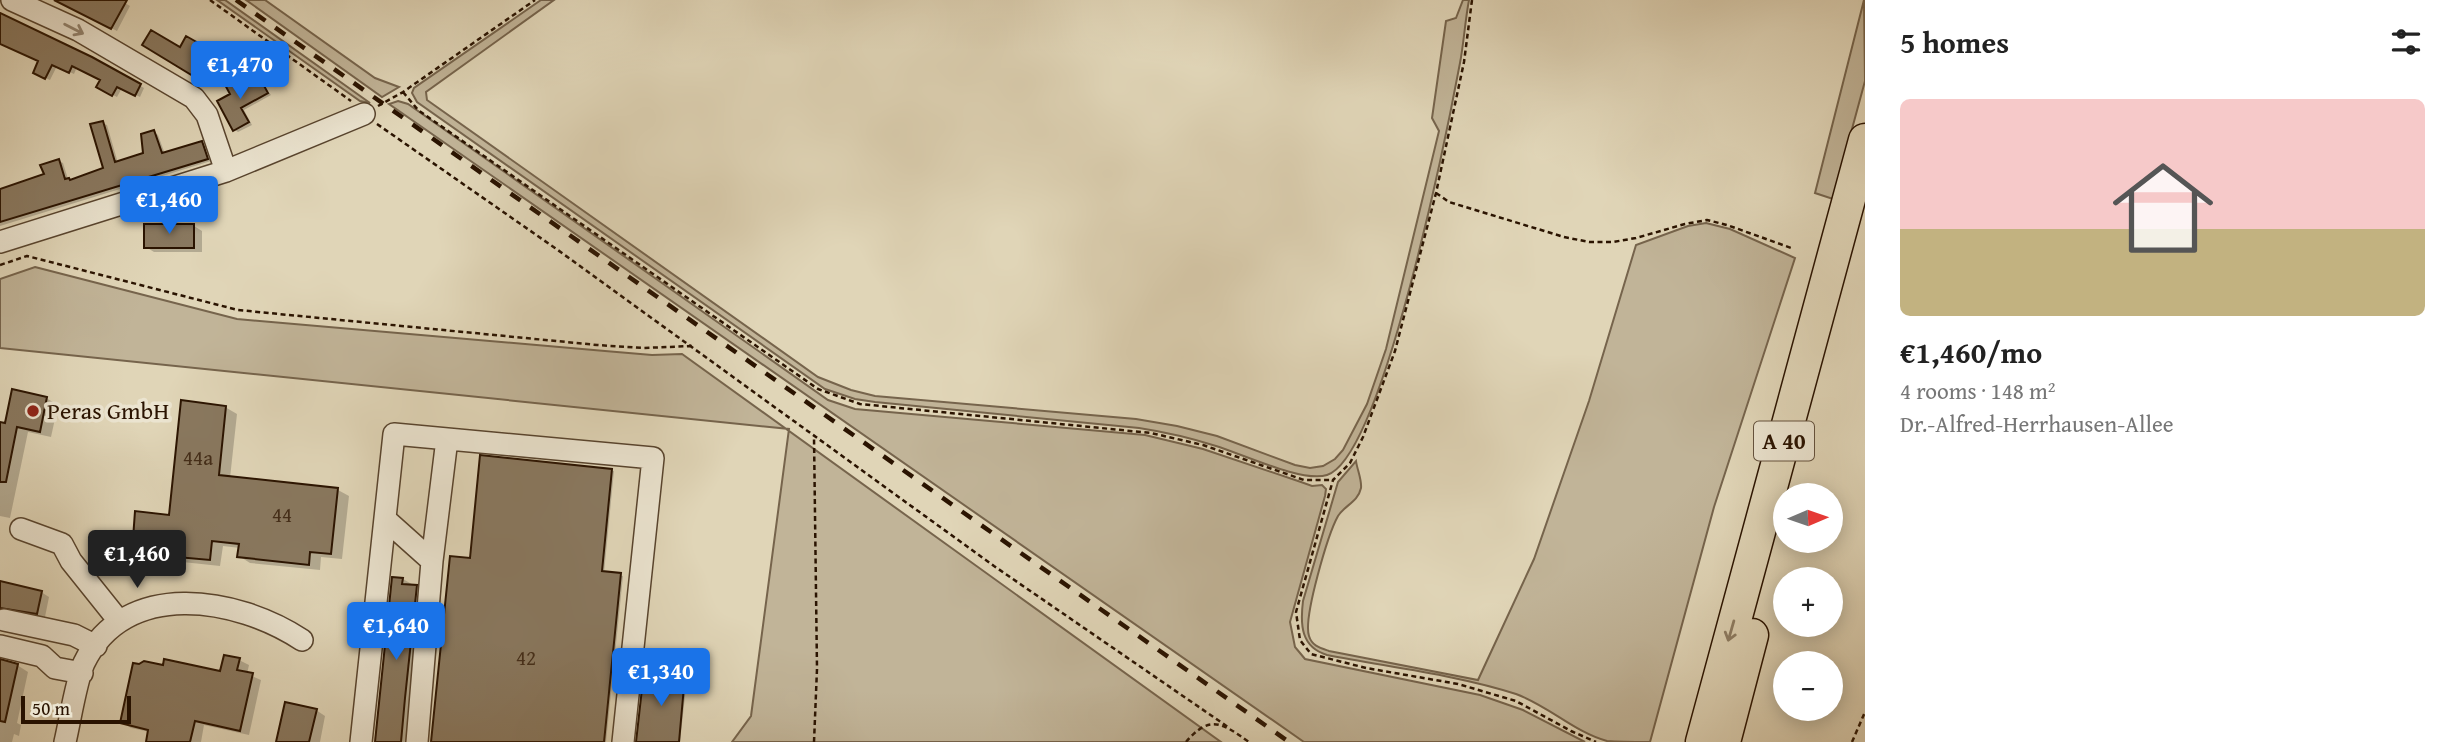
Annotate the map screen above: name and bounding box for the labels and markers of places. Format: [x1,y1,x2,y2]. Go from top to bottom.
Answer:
pin: €1,470 [183,42,297,101]
pin: €1,460 [112,176,226,236]
place label: Peras GmbH [47,393,169,428]
marker: Peras GmbH [25,403,41,419]
pin: €1,460 [80,530,194,590]
pin: €1,640 [339,602,453,662]
pin: €1,340 [604,648,718,708]

